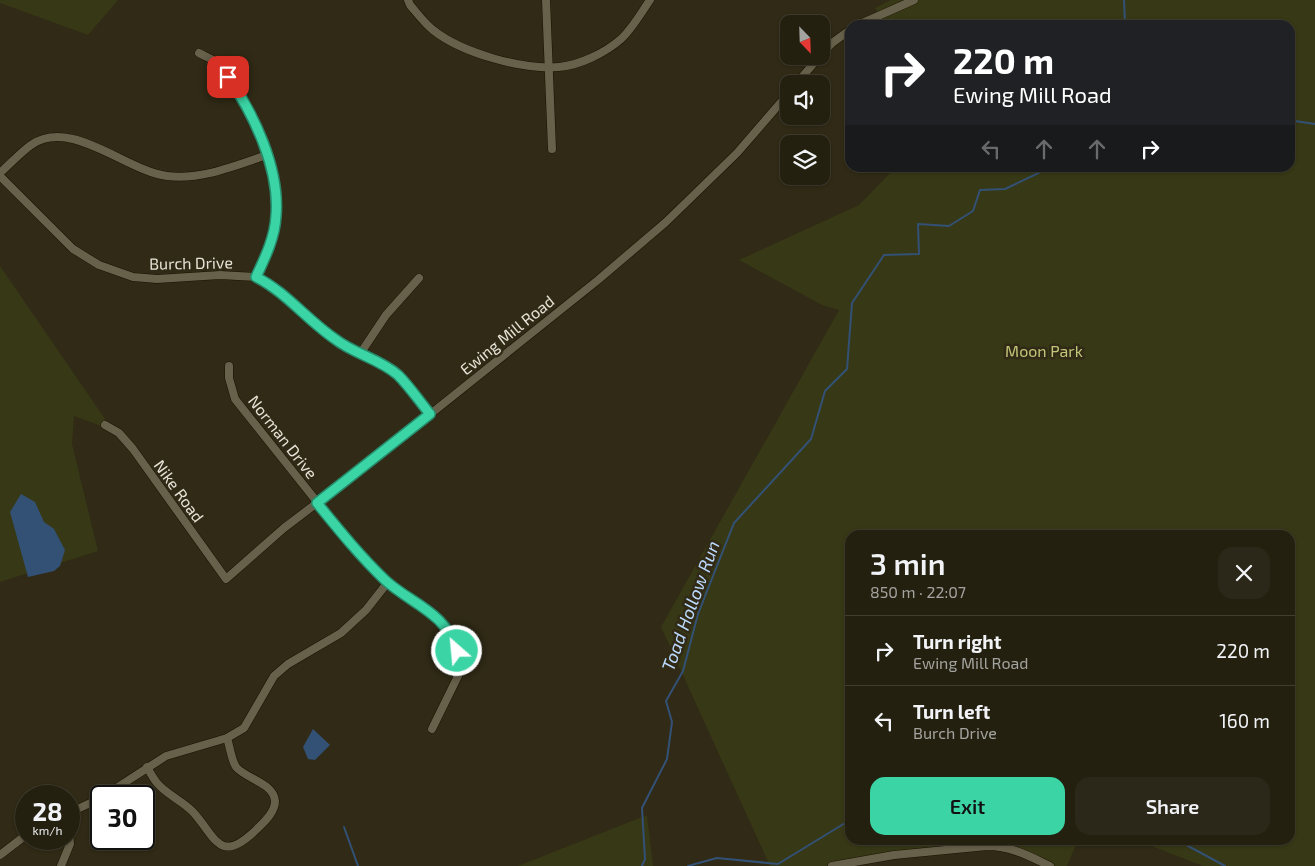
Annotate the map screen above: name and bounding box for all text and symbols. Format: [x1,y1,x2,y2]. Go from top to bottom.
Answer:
north arrow [780,15,830,65]
map controls [780,15,830,185]
text: 220 m [953,39,1054,81]
icon: right [870,40,935,105]
pin [207,56,249,98]
icon: arrive [214,63,242,91]
button: sound [780,75,830,125]
text: Ewing Mill Road [953,81,1112,107]
button: layers [780,135,830,185]
icon: left [977,135,1005,163]
icon: ahead [1030,135,1058,163]
icon: ahead [1083,135,1111,163]
icon: right [1136,135,1164,163]
street label: Burch Drive [149,252,233,273]
street label: Ewing Mill Road [456,291,558,378]
park label: Moon Park [1005,341,1083,360]
street label: Norman Drive [245,391,322,482]
street label: Nike Road [151,456,208,525]
water label: Toad Hollow Run [656,538,724,674]
text: 3 min [870,545,946,581]
button: close [1218,547,1270,599]
text: 850 m · 22:07 [870,582,966,601]
position arrow [430,624,482,676]
text: Turn right [913,630,1001,653]
icon: right [870,637,898,665]
text: 220 m [1216,639,1270,662]
text: Ewing Mill Road [913,653,1028,672]
text: Turn left [913,700,990,723]
icon: left [870,707,898,735]
text: 160 m [1219,709,1270,732]
text: Burch Drive [913,723,997,742]
button: Exit [870,777,1065,835]
button: Share [1075,777,1270,835]
speed limit sign: 30 [90,785,155,850]
text: 28 [32,796,63,826]
text: km/h [33,823,62,837]

